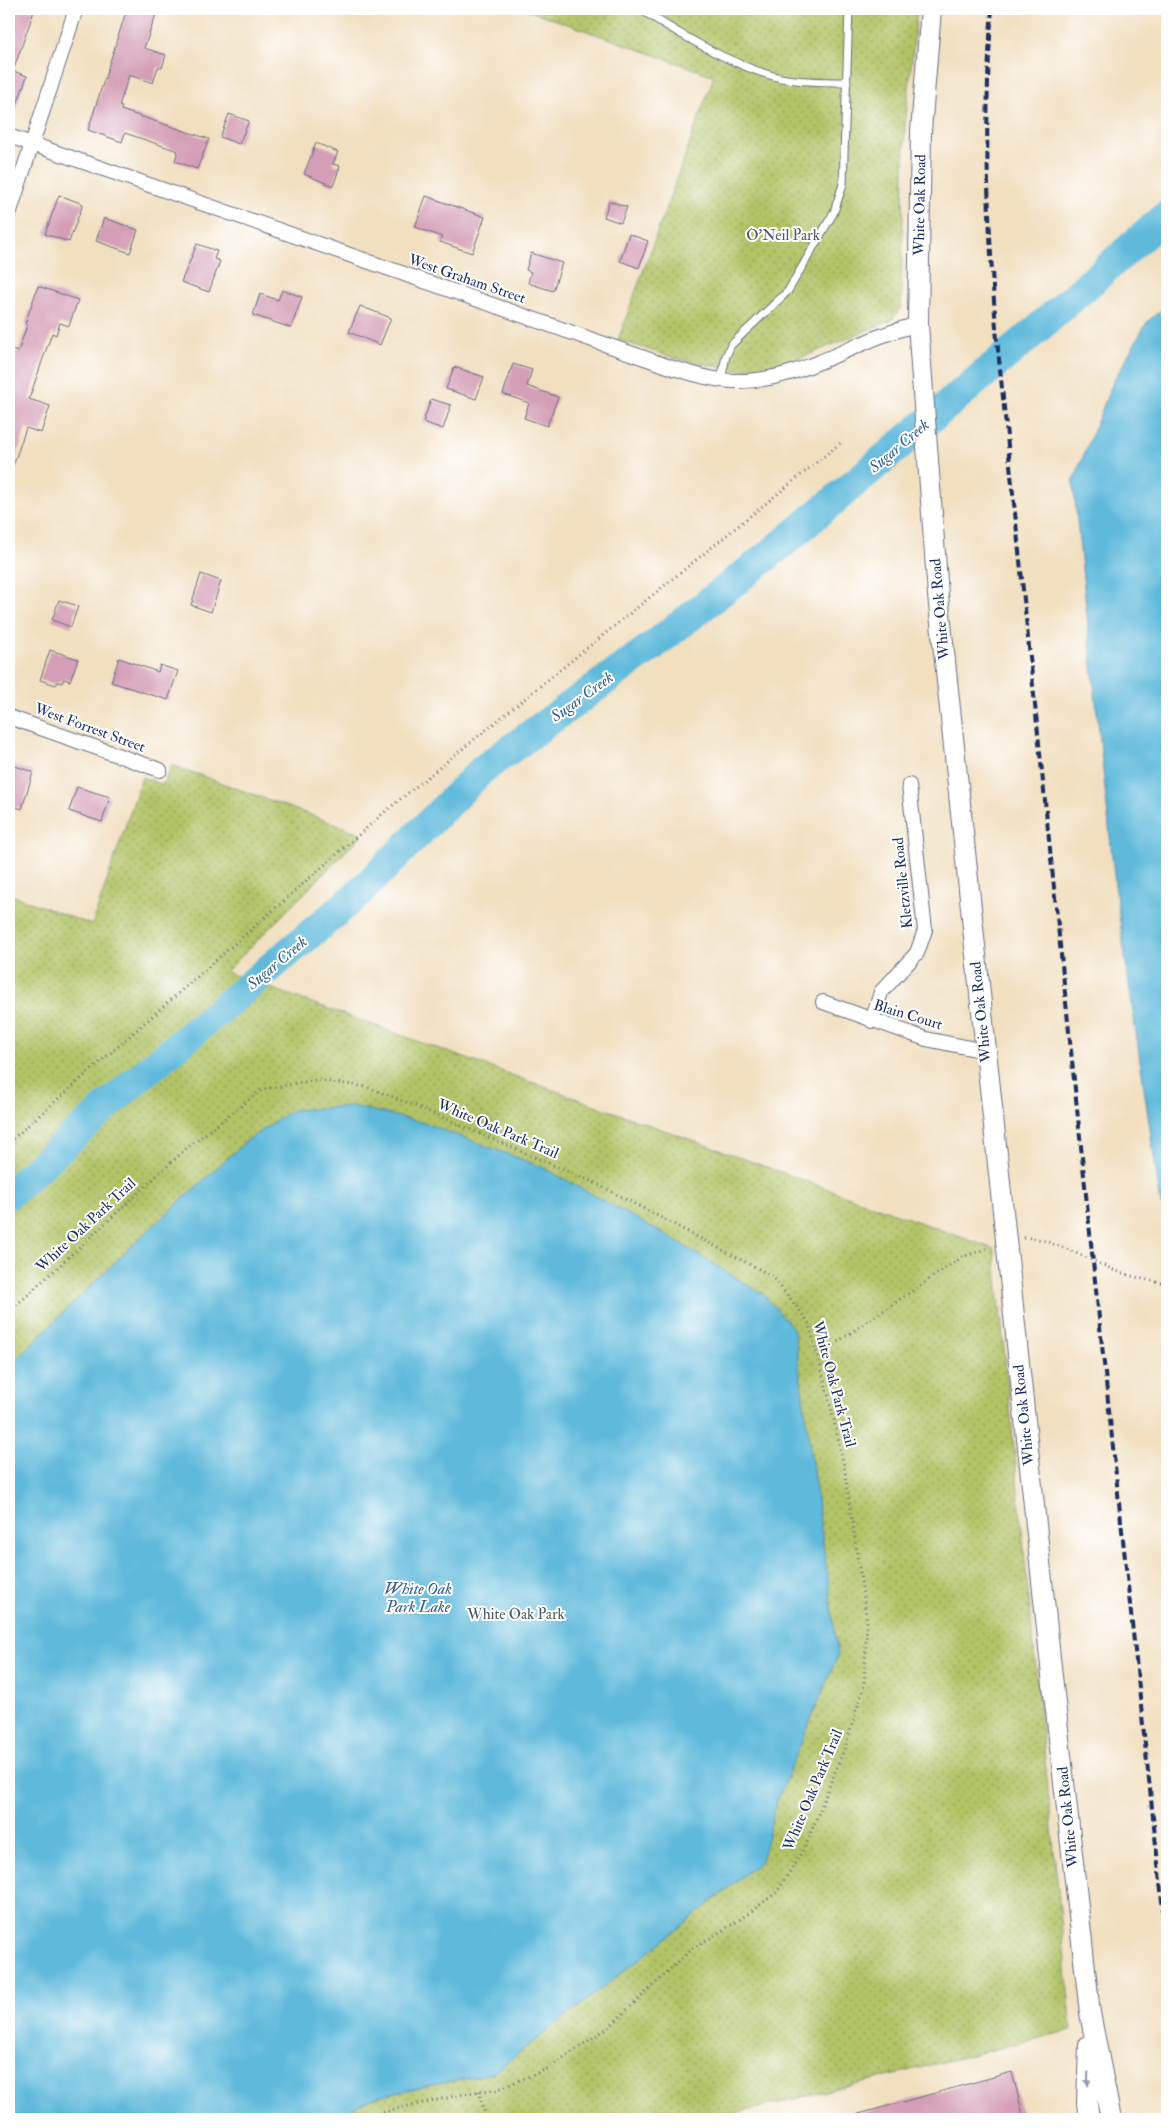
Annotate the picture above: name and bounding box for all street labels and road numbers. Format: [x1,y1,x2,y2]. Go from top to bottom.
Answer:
street label: White Oak Road [910,153,930,257]
street label: West Graham Street [405,250,528,308]
street label: White Oak Road [926,557,954,661]
street label: West Forrest Street [31,699,148,757]
street label: Kletzville Road [889,836,917,930]
street label: White Oak Road [966,960,996,1064]
street label: Blain Court [871,996,945,1035]
street label: White Oak Park Trail [434,1095,562,1163]
street label: White Oak Park Trail [31,1174,140,1277]
street label: White Oak Park Trail [808,1318,860,1449]
street label: White Oak Road [1009,1363,1039,1467]
street label: White Oak Park Trail [779,1726,847,1854]
street label: White Oak Road [1053,1765,1083,1869]

